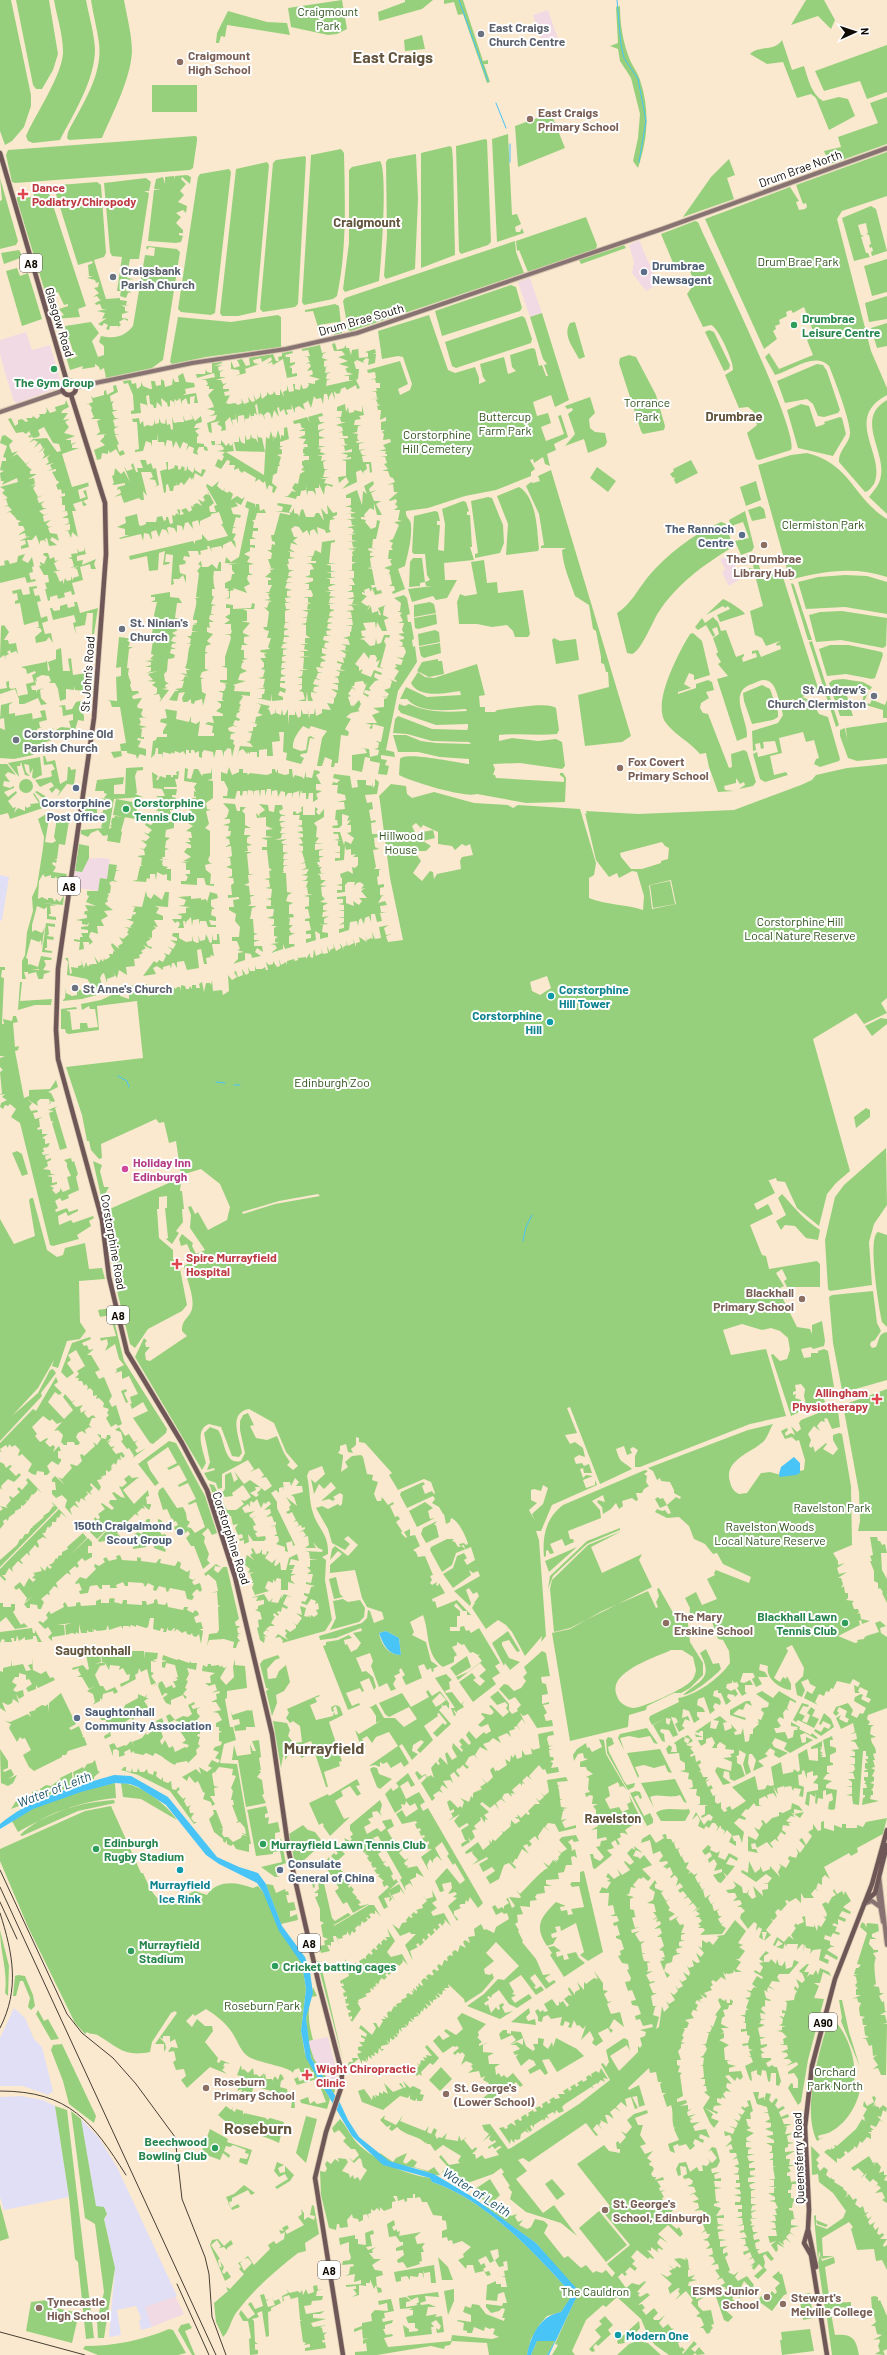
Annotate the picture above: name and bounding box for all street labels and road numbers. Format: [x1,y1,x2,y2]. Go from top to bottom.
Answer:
street label: Drum Brae North [757,146,843,190]
road number: A8 [20,254,42,272]
street label: Glasgow Road [43,285,77,359]
street label: Drum Brae South [317,300,405,338]
street label: St John's Road [77,636,97,712]
road number: A8 [58,877,80,895]
street label: Corstorphine Road [99,1193,129,1291]
road number: A8 [107,1306,129,1324]
street label: Corstorphine Road [210,1490,254,1586]
road number: A8 [298,1934,320,1952]
road number: A90 [809,2013,837,2031]
street label: Queensferry Road [789,2112,807,2204]
road number: A8 [318,2261,340,2279]

